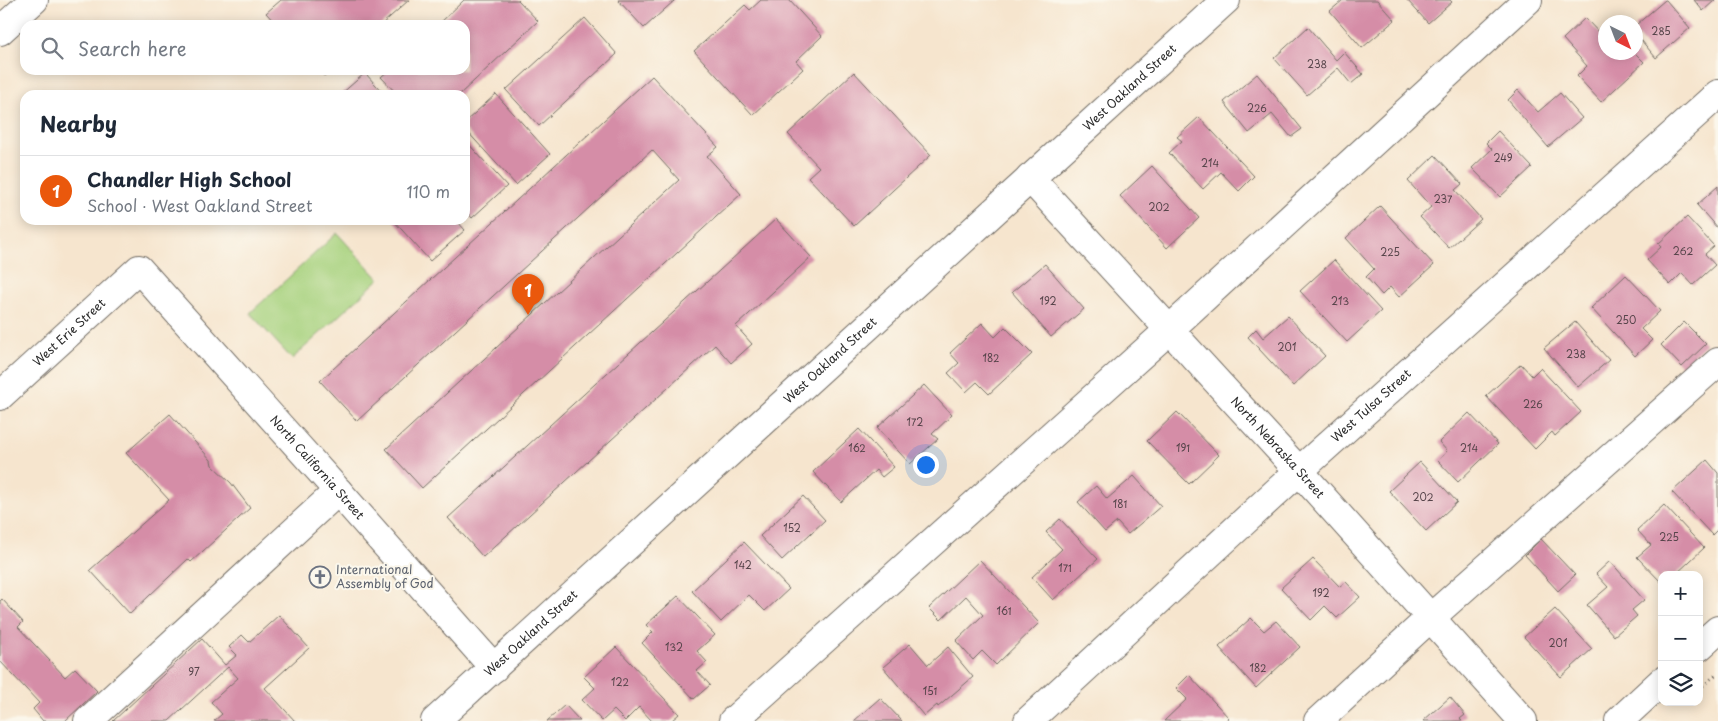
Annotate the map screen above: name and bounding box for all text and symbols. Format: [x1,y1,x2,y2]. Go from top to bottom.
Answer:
north arrow [1598,15,1643,60]
search box [20,20,470,75]
house number: 285 [1651,23,1671,38]
icon: search [38,34,66,62]
text: Search here [78,34,187,62]
street label: West Oakland Street [1078,40,1180,134]
house number: 238 [1307,56,1327,71]
house number: 226 [1247,100,1267,115]
text: Nearby [40,107,117,139]
house number: 249 [1493,150,1513,165]
house number: 214 [1201,155,1219,170]
text: Chandler High School [87,165,291,193]
text: 1 [52,179,60,203]
text: 110 m [407,179,450,203]
house number: 237 [1434,191,1453,206]
text: School · West Oakland Street [87,193,313,217]
house number: 202 [1148,199,1170,214]
house number: 262 [1673,243,1693,258]
house number: 225 [1380,244,1400,259]
pin: 1 [512,274,544,315]
house number: 192 [1039,293,1057,308]
house number: 213 [1331,293,1349,308]
street label: West Erie Street [28,294,109,370]
street label: West Oakland Street [779,312,881,407]
house number: 250 [1616,312,1636,327]
house number: 201 [1278,339,1296,354]
house number: 238 [1566,346,1586,361]
house number: 182 [983,350,999,365]
street label: West Tulsa Street [1327,364,1415,446]
street label: North Nebraska Street [1227,392,1330,502]
house number: 226 [1523,396,1543,411]
street label: North California Street [266,411,369,523]
house number: 172 [907,414,923,429]
house number: 162 [848,440,866,455]
house number: 191 [1176,440,1190,455]
house number: 214 [1460,440,1478,455]
your location [913,452,939,478]
house number: 202 [1412,489,1434,504]
house number: 181 [1113,496,1127,511]
house number: 152 [783,520,801,535]
house number: 225 [1659,529,1679,544]
house number: 142 [734,557,752,572]
place label: International Assembly of God [336,560,434,592]
house number: 171 [1058,560,1072,575]
church icon: International Assembly of God [308,565,332,589]
map controls [1658,571,1703,706]
button: + [1658,571,1703,616]
street label: West Oakland Street [480,585,581,680]
house number: 192 [1312,585,1330,600]
house number: 161 [997,603,1012,618]
button: − [1658,616,1703,661]
house number: 201 [1549,635,1567,650]
house number: 132 [665,639,683,654]
house number: 182 [1250,660,1266,675]
button: layers [1658,661,1703,706]
house number: 97 [188,664,200,679]
house number: 122 [611,674,629,689]
house number: 151 [923,683,937,698]

